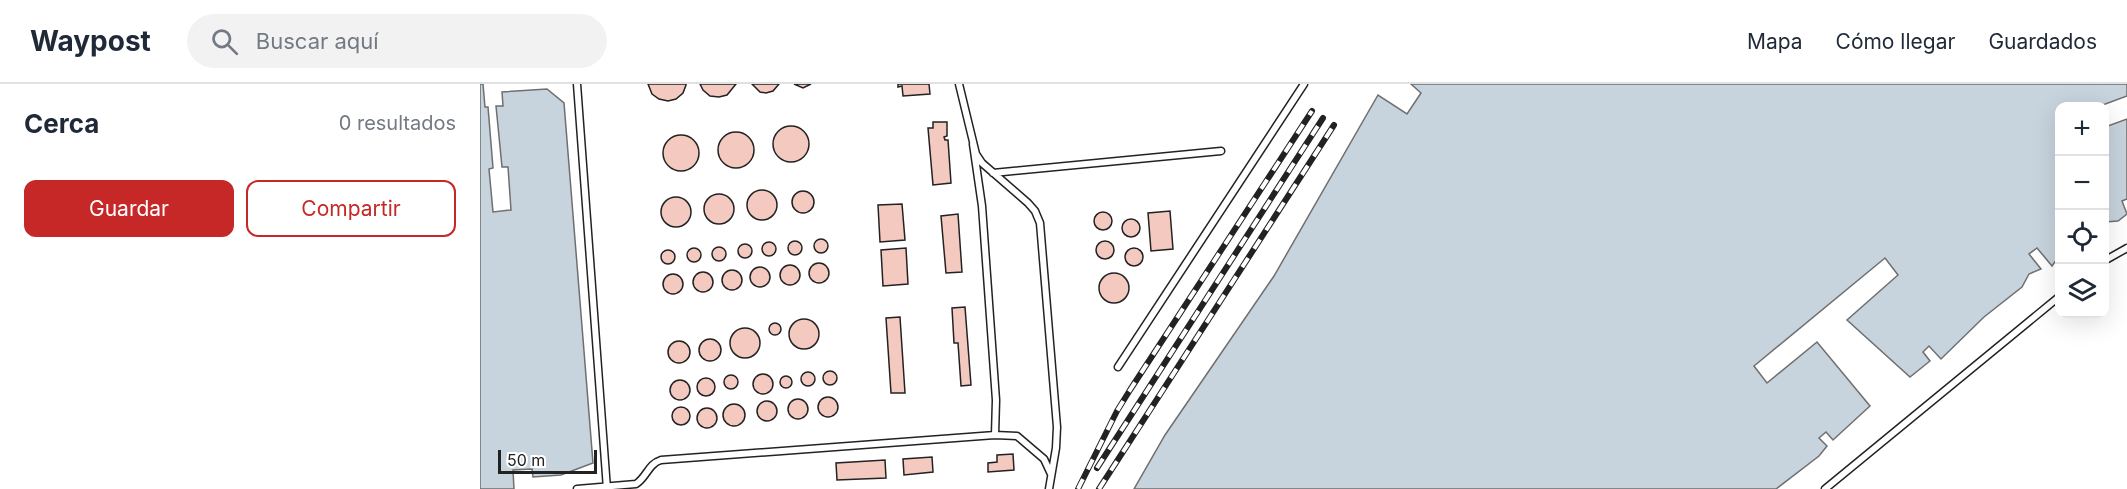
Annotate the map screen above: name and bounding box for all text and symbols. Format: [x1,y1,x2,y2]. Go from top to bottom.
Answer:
search box [187,14,607,68]
text: Waypost [30,24,151,58]
icon: search [208,25,241,58]
text: Buscar aquí [256,28,379,54]
text: Mapa [1747,29,1803,54]
text: Cómo llegar [1836,29,1955,54]
text: Guardados [1988,29,2097,54]
map controls [2055,102,2109,318]
button: + [2055,102,2109,156]
text: Cerca [24,108,99,139]
text: 0 resultados [339,111,456,135]
button: − [2055,156,2109,210]
button: Guardar [24,180,234,237]
button: Compartir [246,180,456,237]
button: locate [2055,210,2109,264]
button: layers [2055,264,2109,318]
scale bar [498,447,597,474]
text: 50 m [507,450,545,470]

